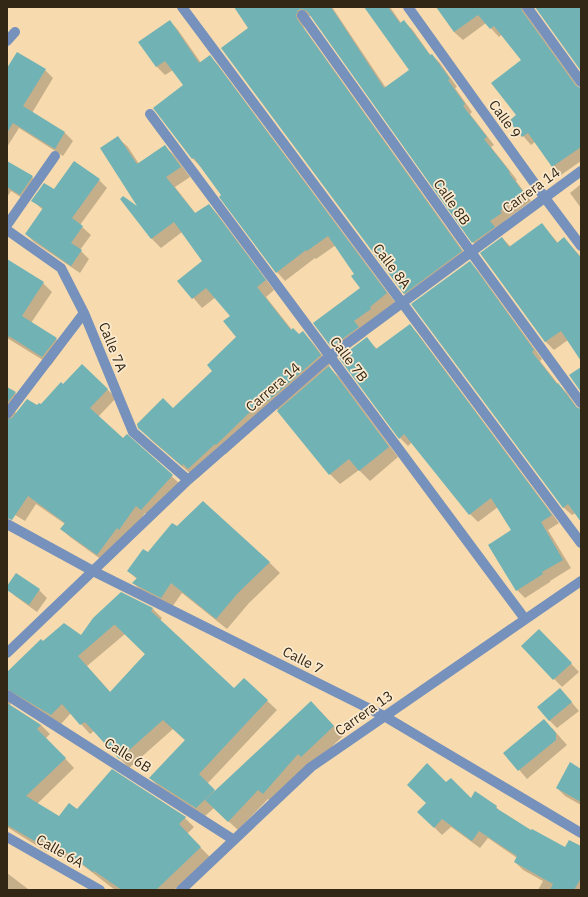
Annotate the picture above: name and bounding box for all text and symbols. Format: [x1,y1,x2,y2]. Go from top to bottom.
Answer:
street label: Calle 9 [485,96,525,142]
street label: Carrera 14 [499,163,563,217]
street label: Calle 8B [430,175,474,229]
street label: Calle 8A [369,240,415,292]
street label: Calle 7A [95,319,131,375]
street label: Calle 7B [326,333,372,385]
street label: Carrera 14 [242,358,304,416]
street label: Calle 7 [280,642,326,678]
street label: Carrera 13 [332,686,396,740]
street label: Calle 6B [101,734,155,776]
street label: Calle 6A [33,830,87,872]

